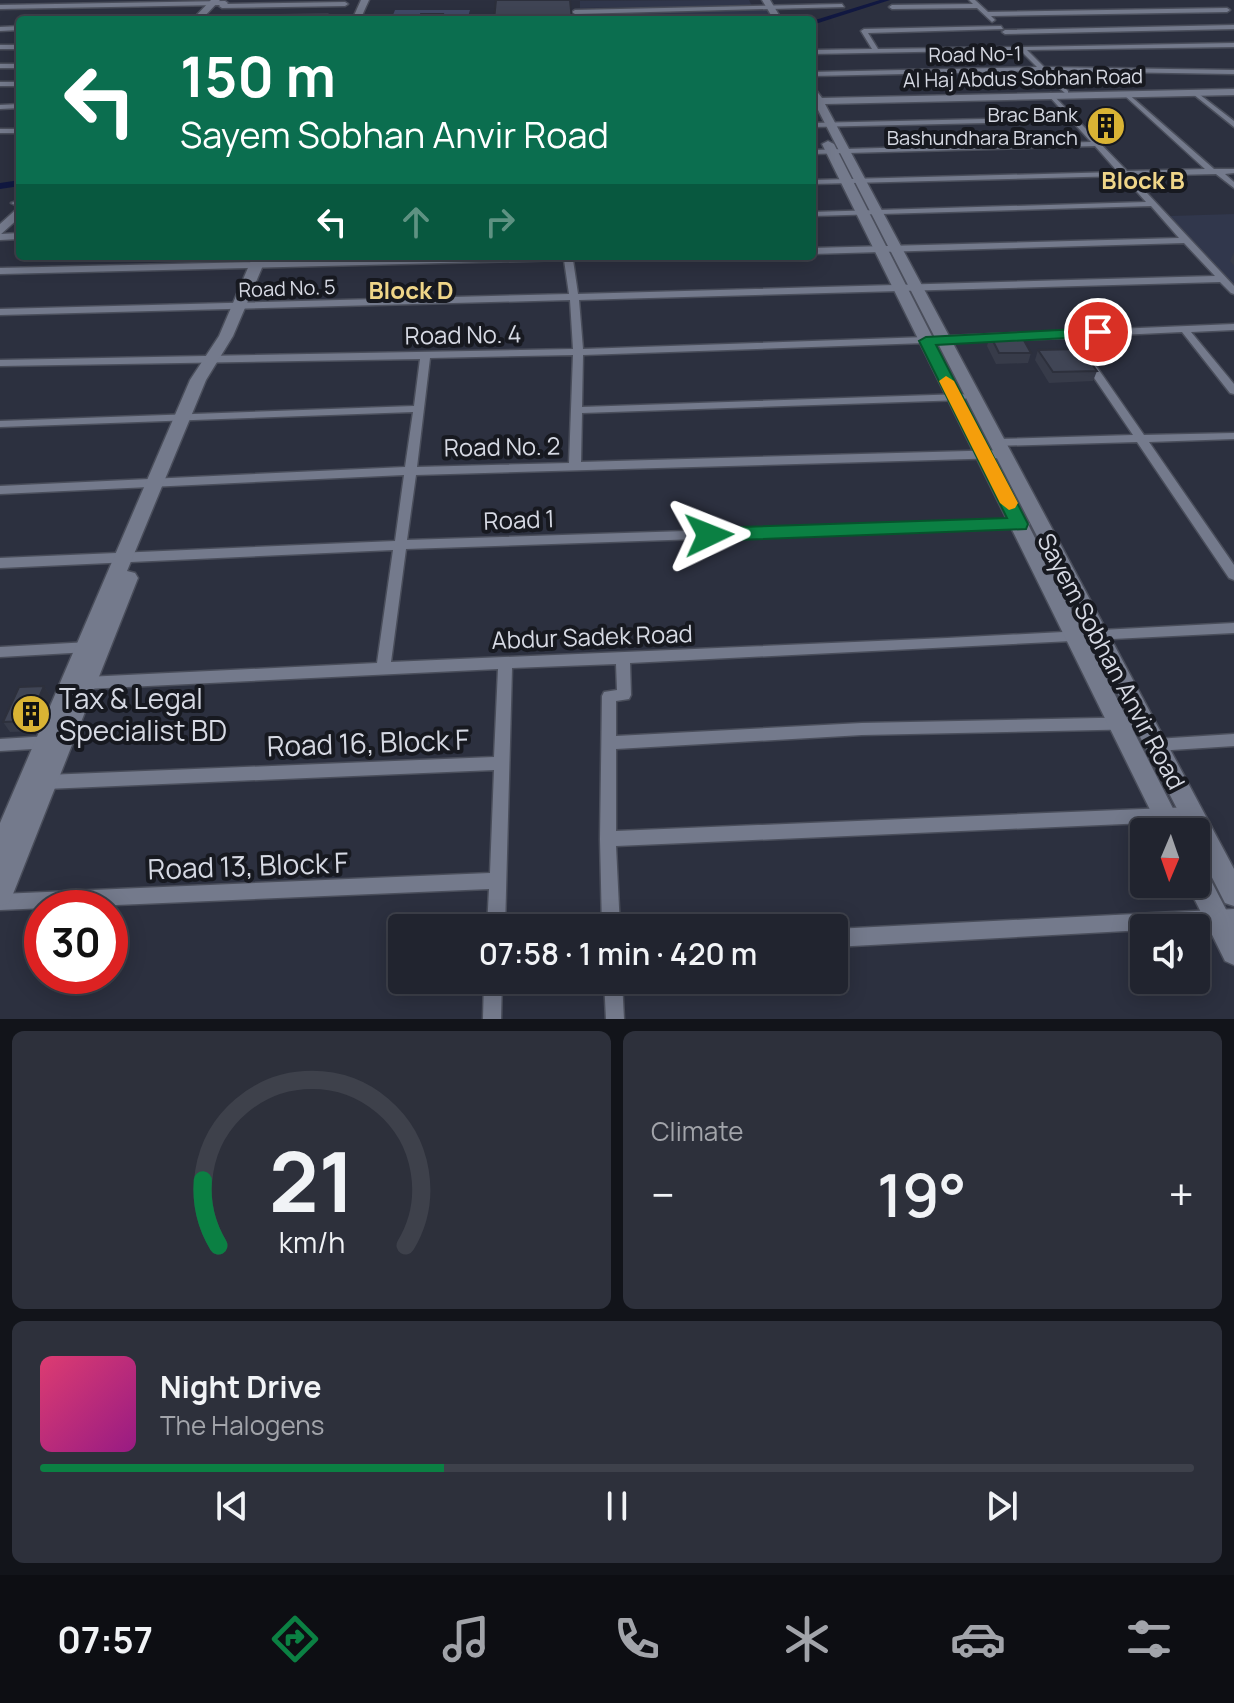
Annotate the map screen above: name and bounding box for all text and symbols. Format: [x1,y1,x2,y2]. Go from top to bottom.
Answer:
text: 150 m [180,37,336,114]
street label: Road No-1 [928,40,1022,68]
icon: left [48,48,152,152]
street label: Al Haj Abdus Sobhan Road [903,62,1143,94]
place label: Brac Bank Bashundhara Branch [887,101,1079,151]
building icon: Brac Bank Bashundhara Branch [1085,105,1127,147]
text: Sayem Sobhan Anvir Road [180,110,609,159]
district label: Block B [1101,163,1185,196]
icon: left [310,200,354,244]
icon: ahead [394,200,438,244]
icon: right [478,200,522,244]
street label: Road No. 5 [238,273,336,303]
district label: Block D [368,273,454,306]
pin [1064,298,1132,366]
icon: arrive [1076,310,1120,354]
street label: Road No. 4 [404,316,522,352]
street label: Road No. 2 [444,428,560,464]
position arrow [667,493,751,577]
street label: Road 1 [483,501,555,537]
street label: Sayem Sobhan Anvir Road [1030,527,1194,795]
street label: Abdur Sadek Road [491,616,693,656]
place label: Tax & Legal Specialist BD [59,679,227,749]
building icon: Tax & Legal Specialist BD [10,693,52,735]
street label: Road 16, Block F [266,719,470,765]
north arrow [1130,818,1210,898]
map controls [1130,818,1210,994]
street label: Road 13, Block F [147,843,349,887]
speed limit sign: 30 [24,890,128,994]
button: sound [1130,914,1210,994]
text: 07:58 · 1 min · 420 m [479,933,757,974]
text: Climate [651,1113,743,1149]
text: 21 [269,1123,354,1237]
text: 19° [877,1153,967,1235]
text: − [651,1164,675,1224]
text: + [1169,1164,1194,1224]
text: km/h [278,1223,345,1262]
text: Night Drive [160,1366,322,1407]
text: The Halogens [160,1407,324,1443]
icon: previous [210,1484,254,1528]
icon: pause [595,1484,639,1528]
icon: next [980,1484,1024,1528]
icon: directions [267,1611,323,1667]
icon: music [438,1611,494,1667]
icon: phone [609,1611,665,1667]
icon: climate [779,1611,835,1667]
icon: car [950,1611,1006,1667]
icon: filters [1121,1611,1177,1667]
text: 07:57 [57,1615,153,1664]

